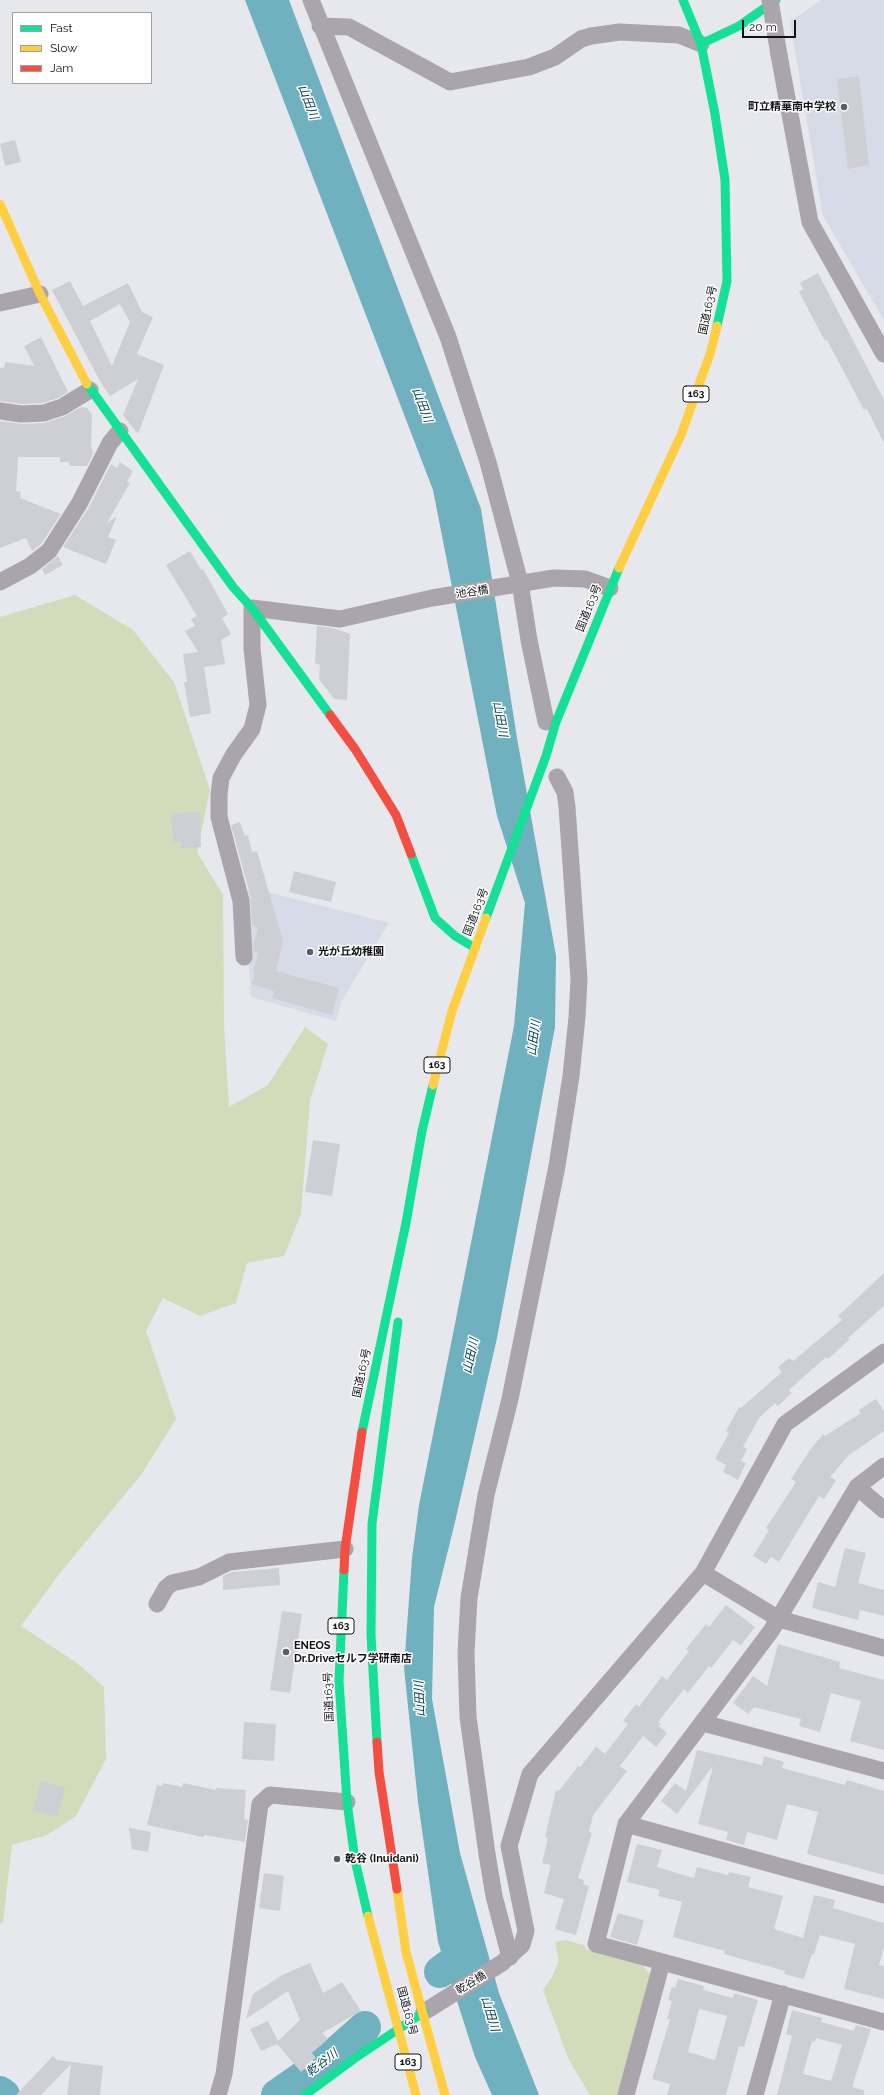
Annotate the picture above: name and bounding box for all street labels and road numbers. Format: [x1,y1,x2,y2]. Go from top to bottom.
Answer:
street label: 国道163号 [696,284,720,336]
road number: 163 [683,386,709,402]
street label: 国道163号 [573,582,605,634]
street label: 池谷橋 [455,583,489,601]
street label: 国道163号 [461,886,491,938]
road number: 163 [424,1057,450,1073]
street label: 国道163号 [350,1347,374,1399]
road number: 163 [328,1618,354,1634]
street label: 国道163号 [322,1672,336,1722]
street label: 乾谷橋 [454,1969,488,1997]
street label: 国道163号 [394,1985,420,2037]
road number: 163 [395,2054,421,2070]

